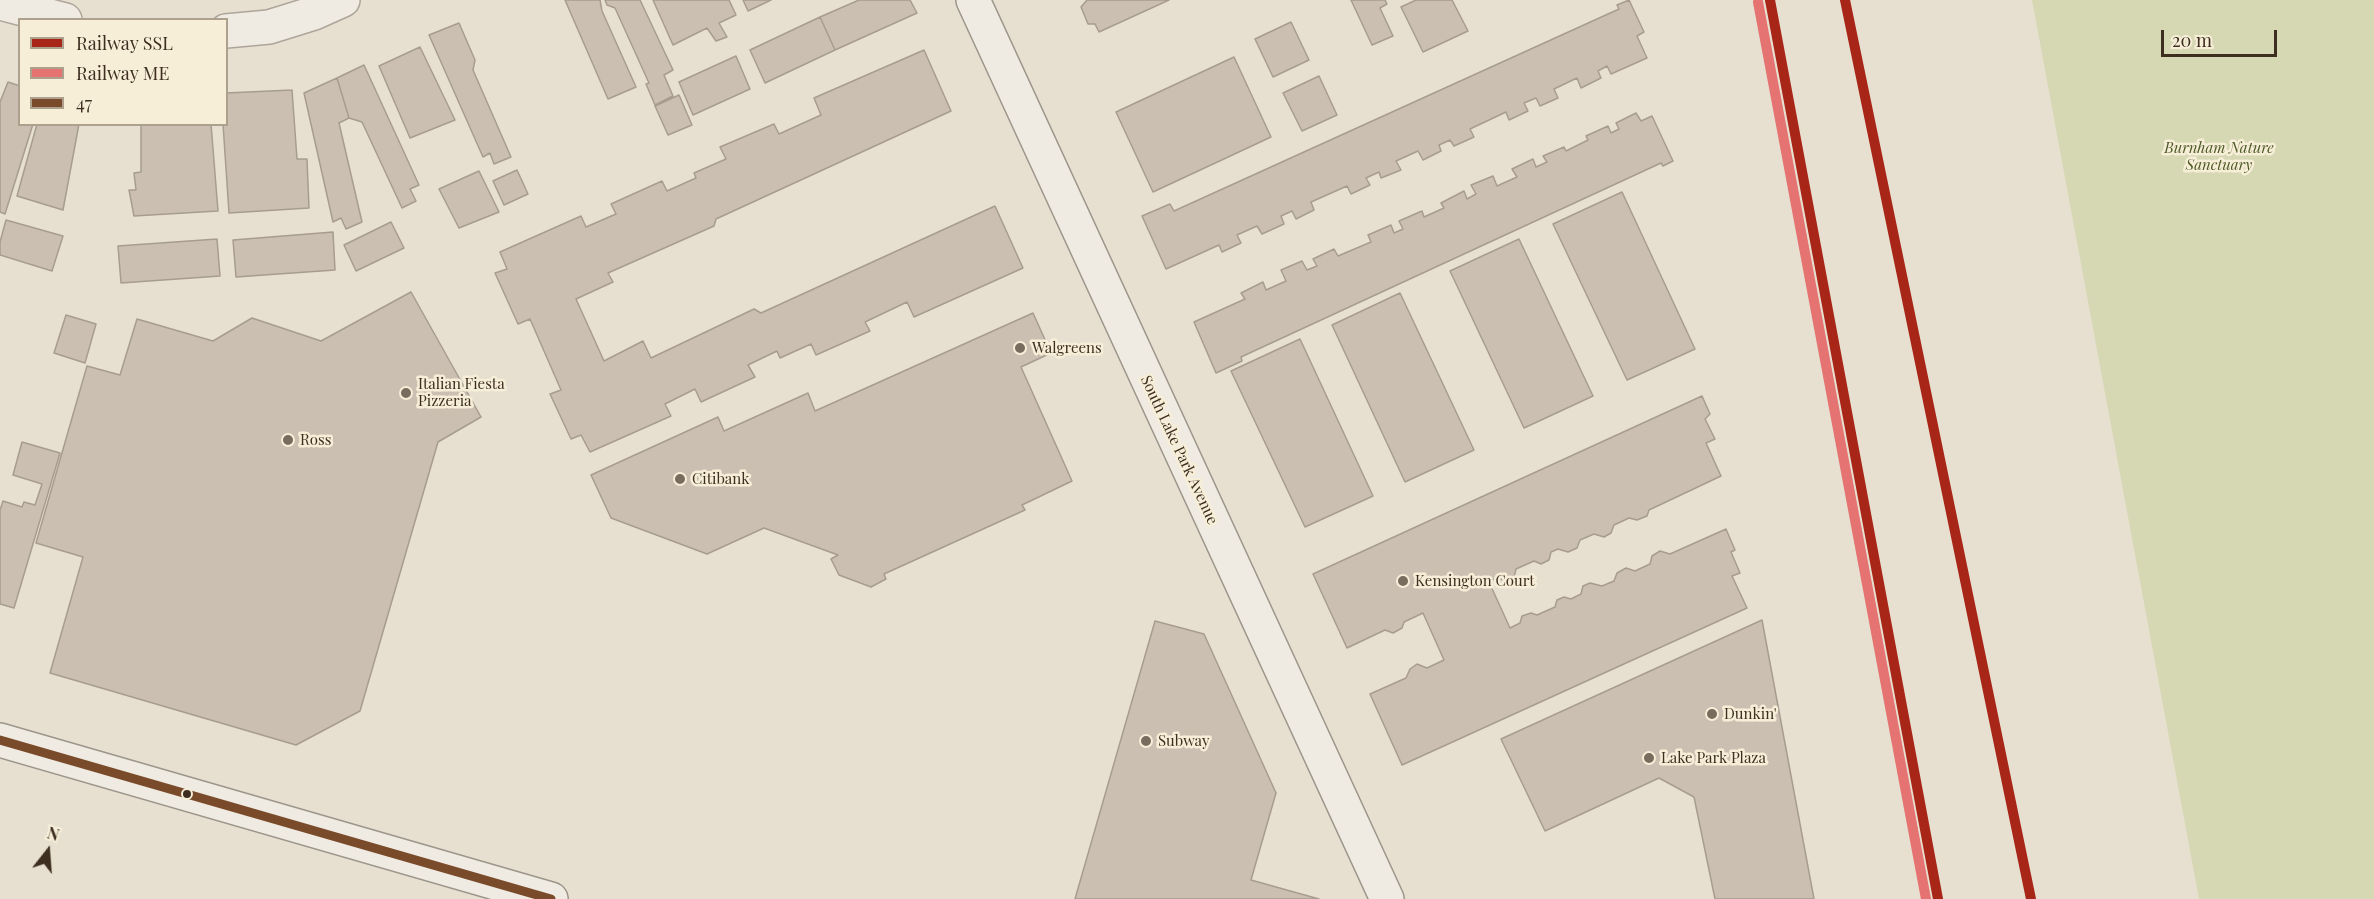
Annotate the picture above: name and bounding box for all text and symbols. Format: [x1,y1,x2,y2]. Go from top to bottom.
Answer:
legend [18,18,228,126]
scale bar [2164,18,2280,56]
text: 20 m [2172,28,2212,52]
text: Railway SSL [76,31,173,55]
text: Railway ME [76,61,169,85]
text: 47 [76,91,92,115]
park label: Burnham Nature Sanctuary [2164,139,2274,174]
place label: Walgreens [1032,339,1102,357]
marker: Walgreens [1013,341,1027,355]
street label: South Lake Park Avenue [1137,373,1221,527]
place label: Italian Fiesta Pizzeria [418,375,505,410]
marker: Italian Fiesta Pizzeria [399,386,413,400]
place label: Ross [300,431,331,449]
marker: Ross [281,433,295,447]
place label: Citibank [692,470,750,488]
marker: Citibank [673,472,687,486]
place label: Kensington Court [1415,572,1535,590]
marker: Kensington Court [1396,574,1410,588]
place label: Dunkin' [1724,705,1777,723]
marker: Dunkin' [1705,707,1719,721]
place label: Subway [1158,732,1210,750]
marker: Subway [1139,734,1153,748]
place label: Lake Park Plaza [1661,749,1766,767]
marker: Lake Park Plaza [1642,751,1656,765]
unlabelled marker [181,788,193,800]
north arrow [18,821,78,881]
text: N [45,822,62,845]

